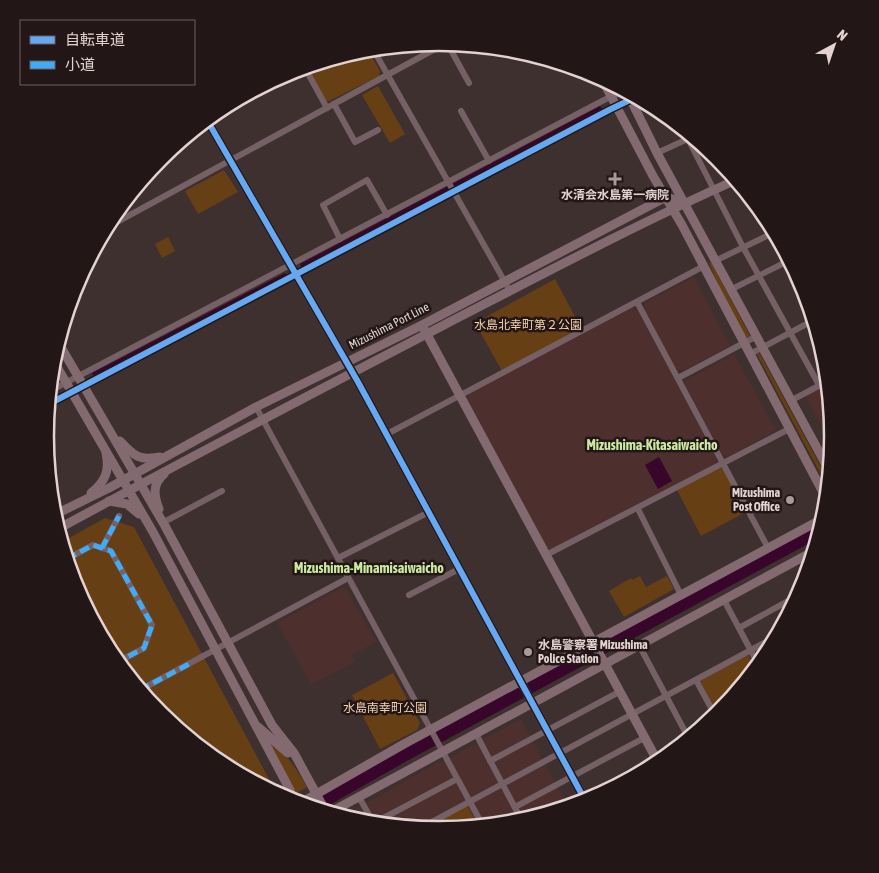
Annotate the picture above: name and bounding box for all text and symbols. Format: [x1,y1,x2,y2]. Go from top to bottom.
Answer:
legend [20,20,195,85]
north arrow [809,20,859,70]
text: N [834,26,851,44]
text: 自転車道 [65,31,125,48]
text: 小道 [65,56,95,73]
marker: 水清会水島第一病院 [608,172,622,186]
place label: 水清会水島第一病院 [561,188,669,202]
street label: Mizushima Port Line [347,300,431,352]
park label: 水島北幸町第２公園 [474,318,582,332]
district label: Mizushima-Kitasaiwaicho [586,437,718,453]
place label: Mizushima Post Office [732,486,781,514]
marker: Mizushima Post Office [784,494,796,506]
district label: Mizushima-Minamisaiwaicho [294,560,444,576]
place label: 水島警察署 Mizushima Police Station [538,638,648,666]
marker: 水島警察署 Mizushima Police Station [522,646,534,658]
park label: 水島南幸町公園 [343,701,427,715]

